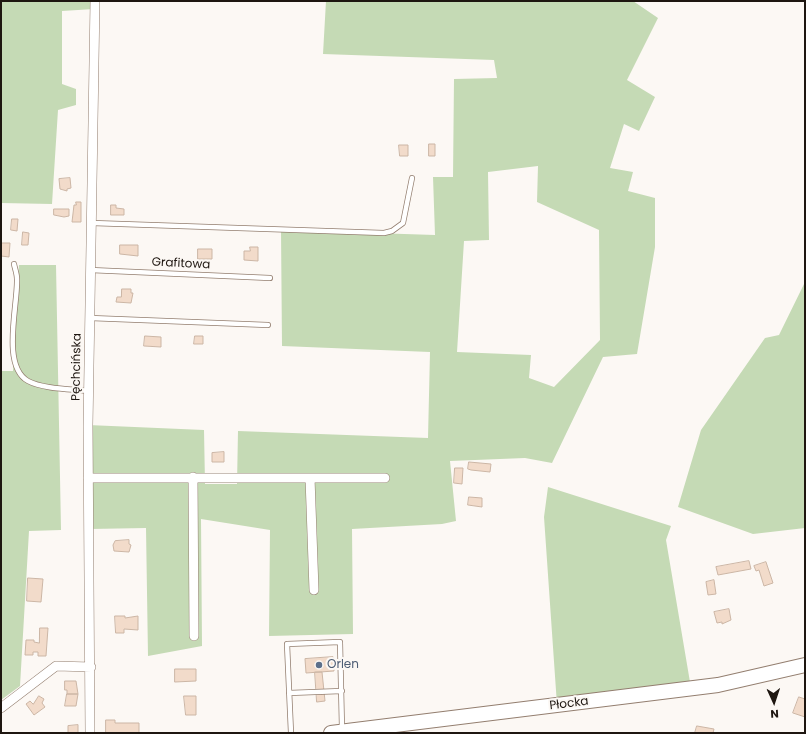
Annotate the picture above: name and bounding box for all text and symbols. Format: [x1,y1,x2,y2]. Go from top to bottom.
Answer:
street label: Grafitowa [151,255,211,273]
street label: Pęchcińska [69,333,85,401]
place label: Orlen [327,658,359,672]
marker: Orlen [314,660,324,670]
north arrow [754,682,794,722]
street label: Płocka [549,694,589,714]
text: N [770,706,779,722]

